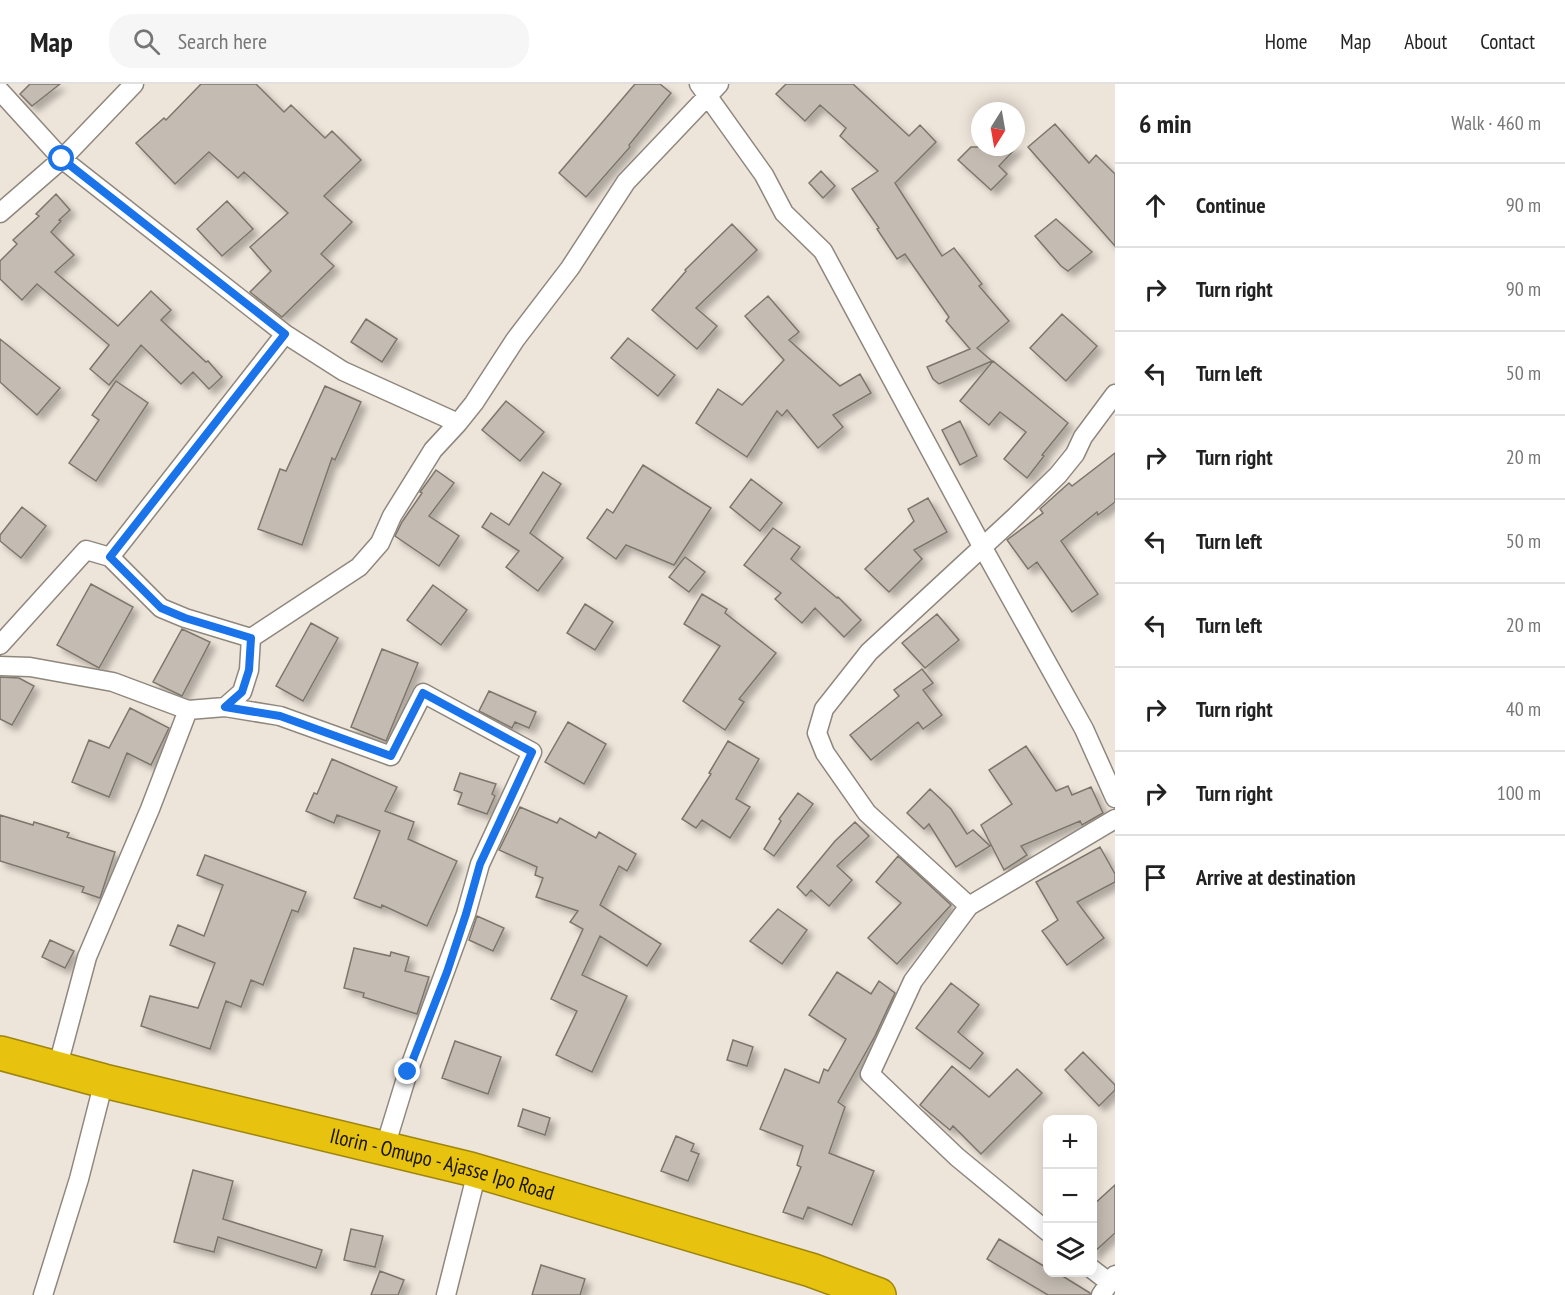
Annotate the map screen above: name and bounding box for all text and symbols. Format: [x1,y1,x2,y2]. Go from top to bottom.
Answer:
search box [109,14,529,68]
text: Map [30,23,73,60]
icon: search [130,25,163,58]
text: Search here [178,27,267,55]
text: Home [1265,28,1307,55]
text: Map [1340,28,1371,55]
text: About [1404,28,1447,55]
text: Contact [1480,28,1535,55]
north arrow [971,102,1025,156]
text: 6 min [1139,107,1192,140]
text: Walk · 460 m [1451,110,1541,136]
route start [48,145,74,171]
icon: ahead [1139,189,1172,222]
text: Continue [1196,191,1266,219]
text: 90 m [1506,192,1541,218]
icon: right [1139,273,1172,306]
text: Turn right [1196,275,1273,303]
text: 90 m [1506,276,1541,302]
icon: left [1139,357,1172,390]
text: Turn left [1196,359,1262,387]
text: 50 m [1506,360,1541,386]
icon: right [1139,441,1172,474]
text: Turn right [1196,443,1273,471]
text: 20 m [1506,444,1541,470]
icon: left [1139,525,1172,558]
text: Turn left [1196,527,1262,555]
text: 50 m [1506,528,1541,554]
icon: left [1139,609,1172,642]
text: Turn left [1196,611,1262,639]
text: 20 m [1506,612,1541,638]
icon: right [1139,693,1172,726]
text: Turn right [1196,695,1273,723]
text: 40 m [1506,696,1541,722]
icon: right [1139,777,1172,810]
text: Turn right [1196,779,1273,807]
text: 100 m [1497,780,1541,806]
icon: arrive [1139,861,1172,894]
text: Arrive at destination [1196,863,1356,891]
route end [394,1058,420,1084]
map controls [1043,1115,1097,1277]
button: + [1043,1115,1097,1169]
street label: Ilorin - Omupo - Ajasse Ipo Road [327,1122,558,1206]
button: − [1043,1169,1097,1223]
button: layers [1043,1223,1097,1277]

